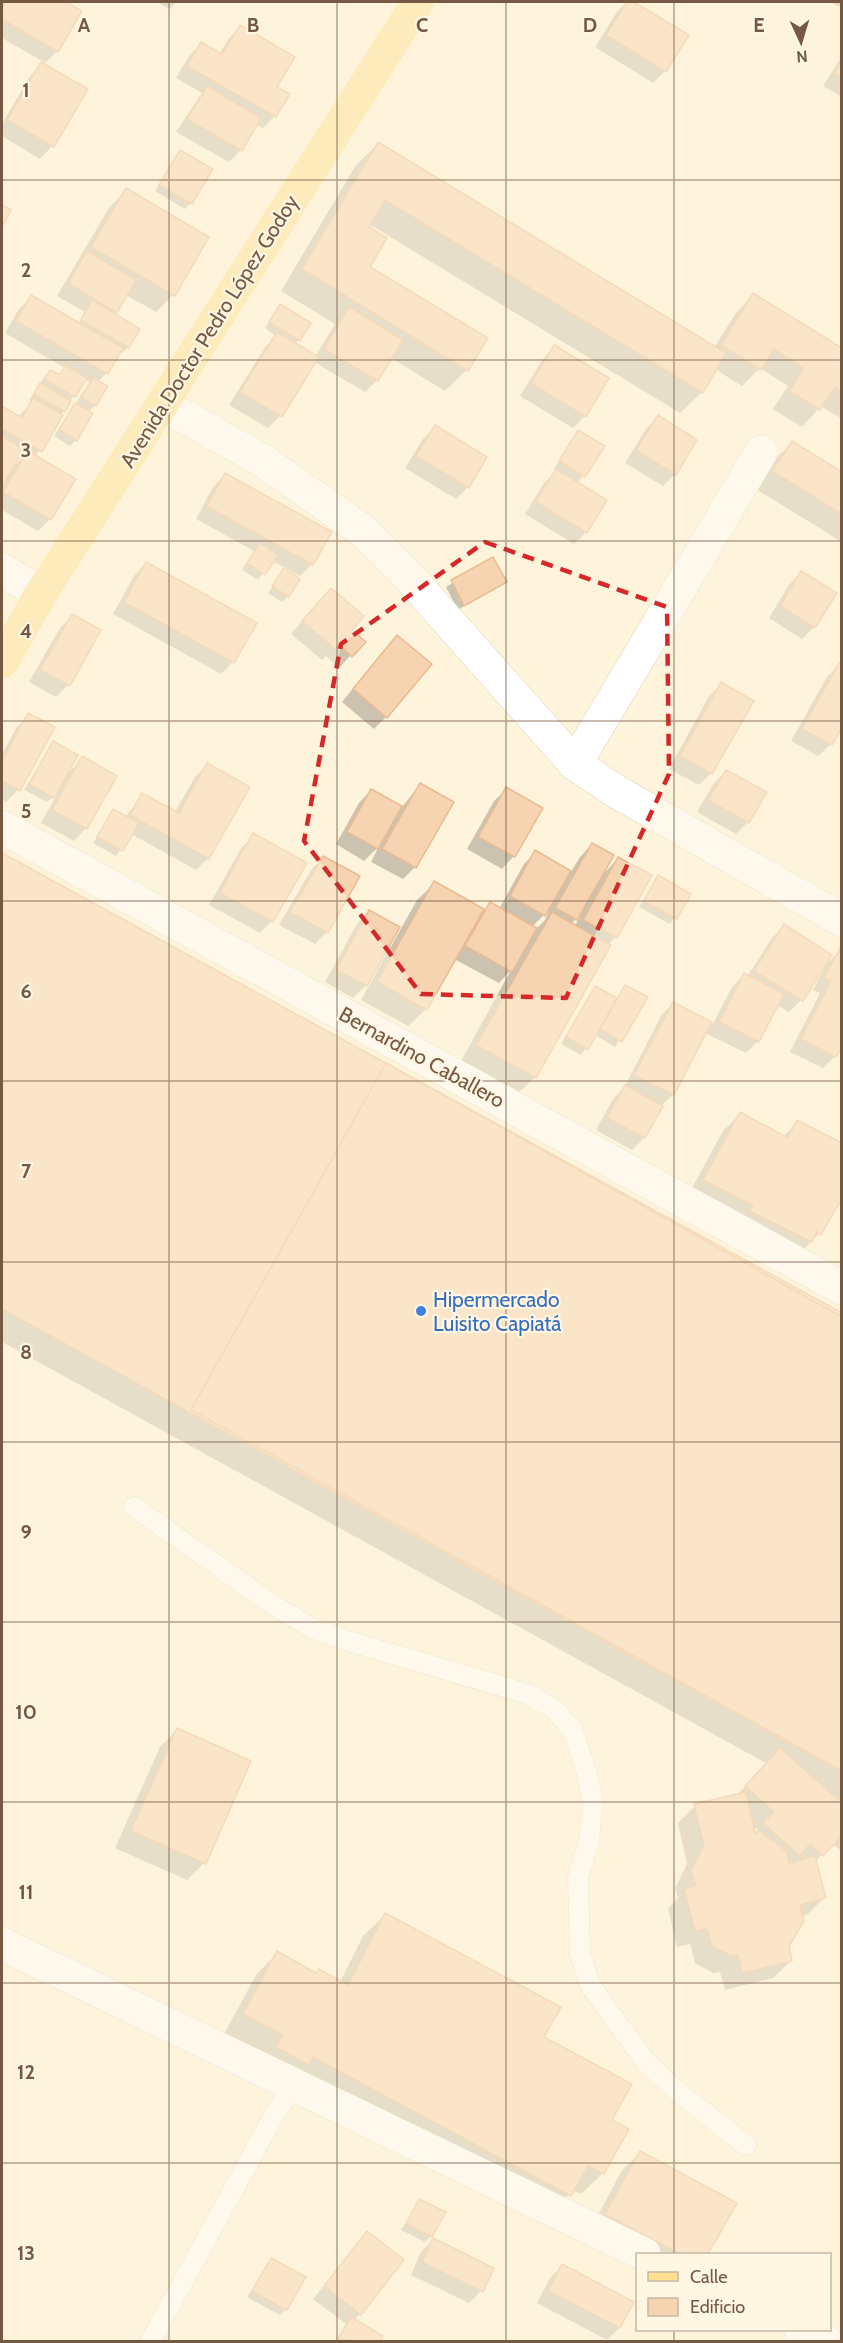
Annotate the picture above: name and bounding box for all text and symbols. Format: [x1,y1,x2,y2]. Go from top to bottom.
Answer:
north arrow [771,12,831,72]
text: A [78,13,91,37]
text: B [247,13,259,37]
text: C [416,13,428,37]
text: D [583,13,597,37]
text: E [753,13,765,37]
text: N [796,47,808,66]
text: 1 [22,78,30,102]
street label: Avenida Doctor Pedro López Godoy [114,190,304,472]
text: 2 [21,258,31,282]
text: 3 [21,438,31,462]
text: 4 [20,619,32,643]
text: 5 [21,799,31,823]
text: 6 [20,979,32,1003]
street label: Bernardino Caballero [335,1001,509,1113]
text: 7 [21,1159,32,1183]
place label: Hipermercado Luisito Capiatá [433,1287,561,1336]
marker: Hipermercado Luisito Capiatá [414,1304,428,1318]
text: 8 [20,1340,32,1364]
text: 9 [20,1520,32,1544]
text: 10 [15,1700,37,1724]
text: 11 [19,1880,33,1904]
text: 12 [17,2060,35,2084]
text: 13 [17,2241,35,2265]
legend [636,2253,831,2331]
text: Calle [690,2266,727,2288]
text: Edificio [690,2296,745,2318]

